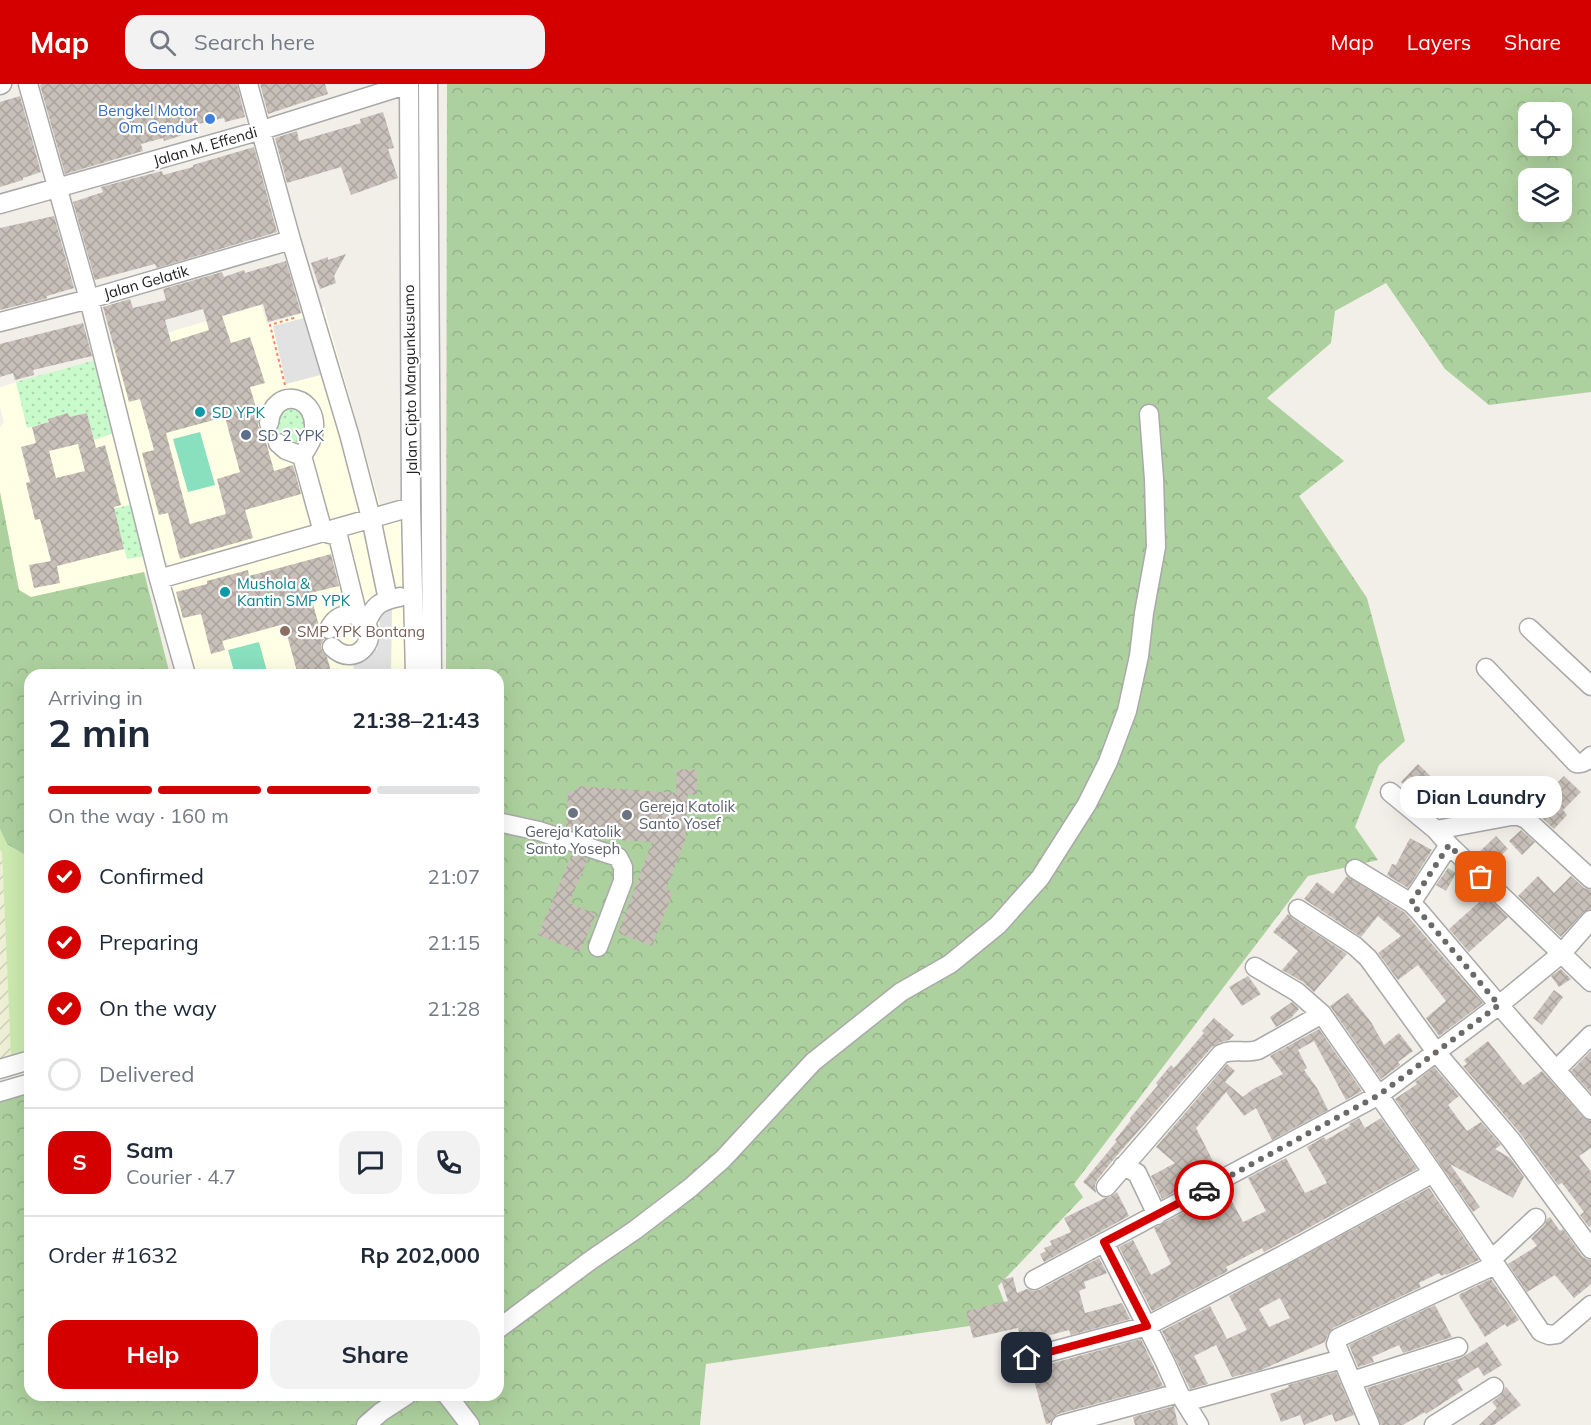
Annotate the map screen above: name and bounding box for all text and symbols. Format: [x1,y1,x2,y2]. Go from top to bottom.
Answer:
search box [125,15,545,69]
text: Map [30,25,89,60]
icon: search [146,26,179,59]
text: Search here [194,28,315,56]
text: Map [1331,29,1374,55]
text: Layers [1407,29,1471,55]
text: Share [1504,29,1561,55]
place label: Bengkel Motor Om Gendut [98,101,199,137]
map controls [1518,102,1572,222]
button: locate [1518,102,1572,156]
marker: Bengkel Motor Om Gendut [203,112,217,126]
street label: Jalan M. Effendi [151,122,259,170]
button: layers [1518,168,1572,222]
street label: Jalan Gelatik [101,261,191,303]
street label: Jalan Cipto Mangunkusumo [399,284,421,476]
place label: SD YPK [212,403,266,422]
marker: SD YPK [193,405,207,419]
place label: SD 2 YPK [258,426,324,445]
marker: SD 2 YPK [239,428,253,442]
place label: Mushola & Kantin SMP YPK [237,574,351,610]
marker: Mushola & Kantin SMP YPK [218,585,232,599]
place label: SMP YPK Bontang [297,622,425,641]
marker: SMP YPK Bontang [278,624,292,638]
text: Arriving in [48,685,143,710]
text: 21:38–21:43 [352,706,480,734]
text: 2 min [48,708,151,757]
callout: Dian Laundry [1400,775,1562,817]
text: Dian Laundry [1416,784,1546,809]
place label: Gereja Katolik Santo Yosef [639,797,736,833]
text: On the way · 160 m [48,803,229,828]
marker: Gereja Katolik Santo Yoseph [566,806,580,820]
marker: Gereja Katolik Santo Yosef [620,808,634,822]
place label: Gereja Katolik Santo Yoseph [525,822,621,858]
pin [1455,851,1506,902]
icon: check [48,860,81,893]
icon: bag [1464,860,1497,893]
text: Confirmed [99,862,204,890]
text: 21:07 [427,864,480,889]
icon: check [48,926,81,959]
text: Preparing [99,928,199,956]
text: 21:15 [427,930,480,955]
icon: check [48,992,81,1025]
text: On the way [99,994,217,1022]
text: 21:28 [427,996,480,1021]
text: Delivered [99,1060,194,1088]
button: chat [339,1131,402,1194]
button: phone [417,1131,480,1194]
text: Sam [126,1136,174,1164]
text: S [72,1148,87,1176]
courier [1174,1160,1234,1220]
text: Courier · 4.7 [126,1164,236,1189]
icon: car [1188,1174,1221,1207]
text: Order #1632 [48,1241,178,1269]
text: Rp 202,000 [360,1241,480,1269]
button: Help [48,1320,258,1389]
button: Share [270,1320,480,1389]
pin [1001,1332,1052,1383]
icon: home [1010,1341,1043,1374]

